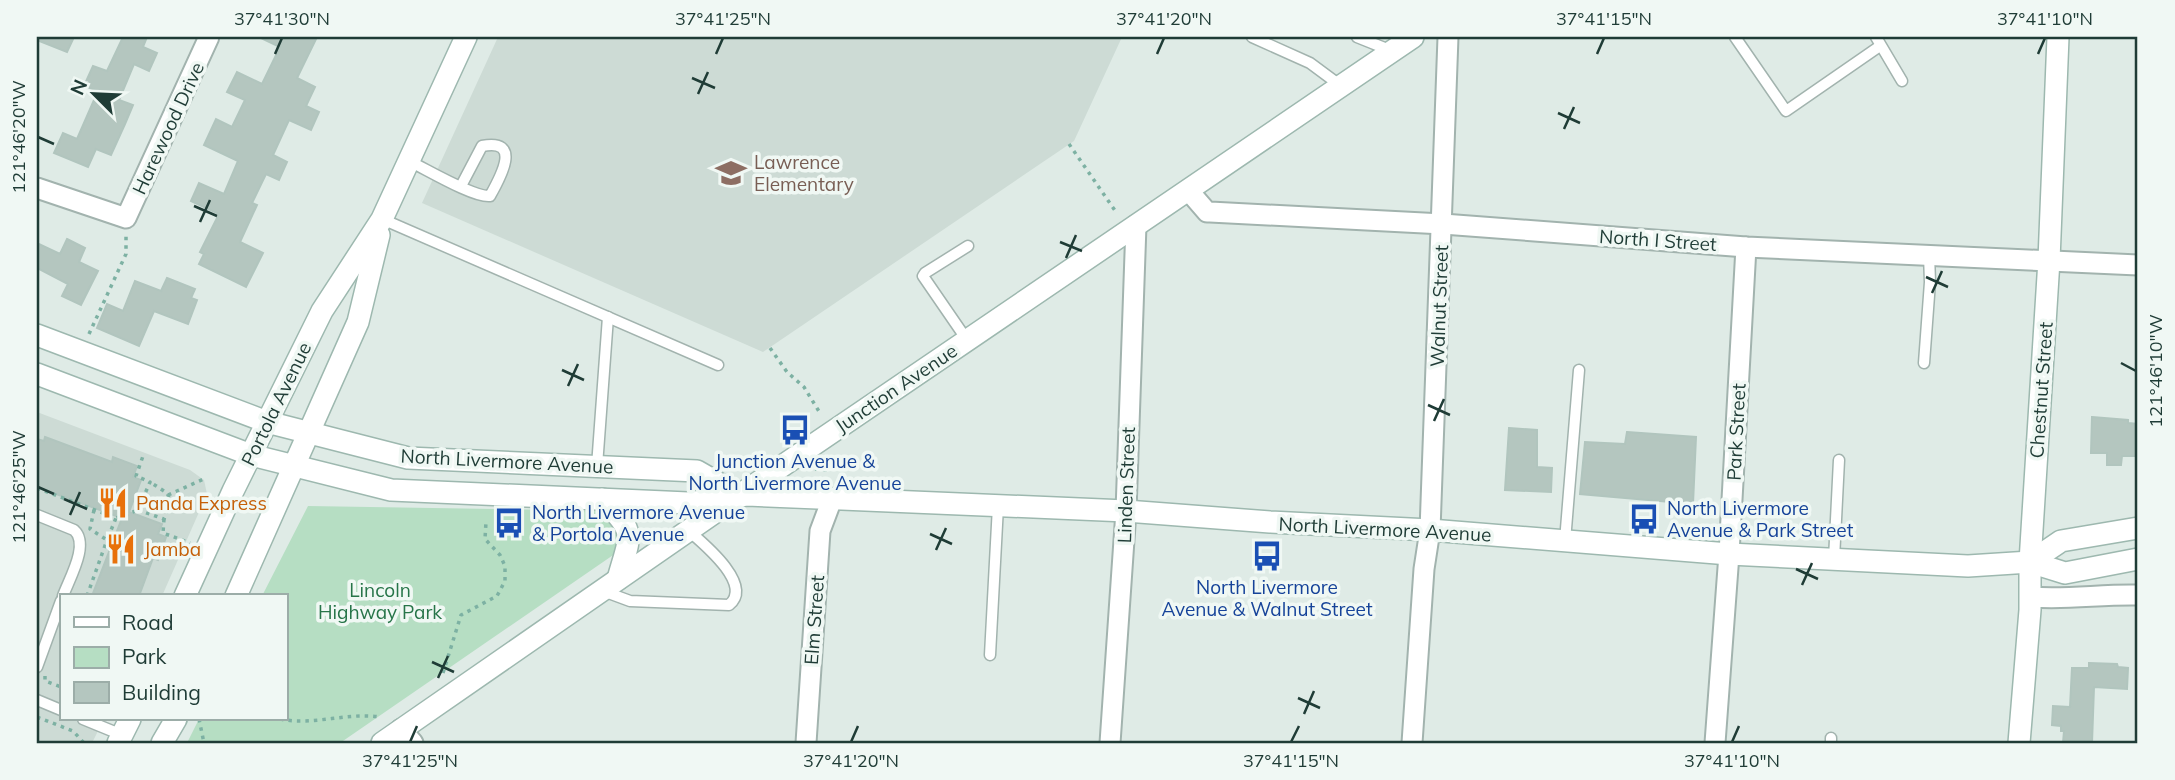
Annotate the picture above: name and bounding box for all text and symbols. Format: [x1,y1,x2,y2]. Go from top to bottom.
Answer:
text: 37°41'30"N [234,7,330,30]
text: 37°41'25"N [675,7,771,30]
text: 37°41'20"N [1116,7,1212,30]
text: 37°41'15"N [1556,7,1652,30]
text: 37°41'10"N [1997,7,2093,30]
street label: Harewood Drive [127,58,209,198]
north arrow [60,60,130,130]
text: N [65,76,92,99]
text: 121°46'20"W [7,80,30,194]
place label: Lawrence Elementary [754,150,854,196]
school or university icon: Lawrence Elementary [714,156,748,190]
street label: North I Street [1599,224,1718,256]
street label: Walnut Street [1425,244,1453,367]
text: 121°46'10"W [2144,314,2167,428]
street label: Chestnut Street [2024,321,2058,459]
street label: Portola Avenue [236,338,316,470]
street label: Junction Avenue [830,338,962,438]
street label: Park Street [1721,382,1751,481]
bus stop icon: Junction Avenue & North Livermore Avenue [778,413,812,447]
street label: Linden Street [1112,426,1140,544]
text: 121°46'25"W [7,430,30,544]
street label: North Livermore Avenue [400,443,614,479]
place label: Junction Avenue & North Livermore Avenue [688,449,902,495]
restaurant icon: Panda Express [96,486,130,520]
place label: Panda Express [136,491,267,515]
place label: North Livermore Avenue & Park Street [1667,496,1854,542]
place label: North Livermore Avenue & Portola Avenue [532,500,745,546]
bus stop icon: North Livermore Avenue & Park Street [1627,502,1661,536]
bus stop icon: North Livermore Avenue & Portola Avenue [492,506,526,540]
street label: North Livermore Avenue [1278,511,1492,547]
restaurant icon: Jamba [104,532,138,566]
place label: Jamba [144,537,201,561]
bus stop icon: North Livermore Avenue & Walnut Street [1250,539,1284,573]
street label: Elm Street [799,574,829,666]
place label: North Livermore Avenue & Walnut Street [1161,575,1373,621]
park label: Lincoln Highway Park [318,578,442,624]
legend [60,594,287,720]
text: Road [122,609,173,635]
text: Park [122,643,166,669]
text: Building [122,679,201,705]
text: 37°41'25"N [362,749,458,772]
text: 37°41'20"N [803,749,899,772]
text: 37°41'15"N [1243,749,1339,772]
text: 37°41'10"N [1684,749,1780,772]

